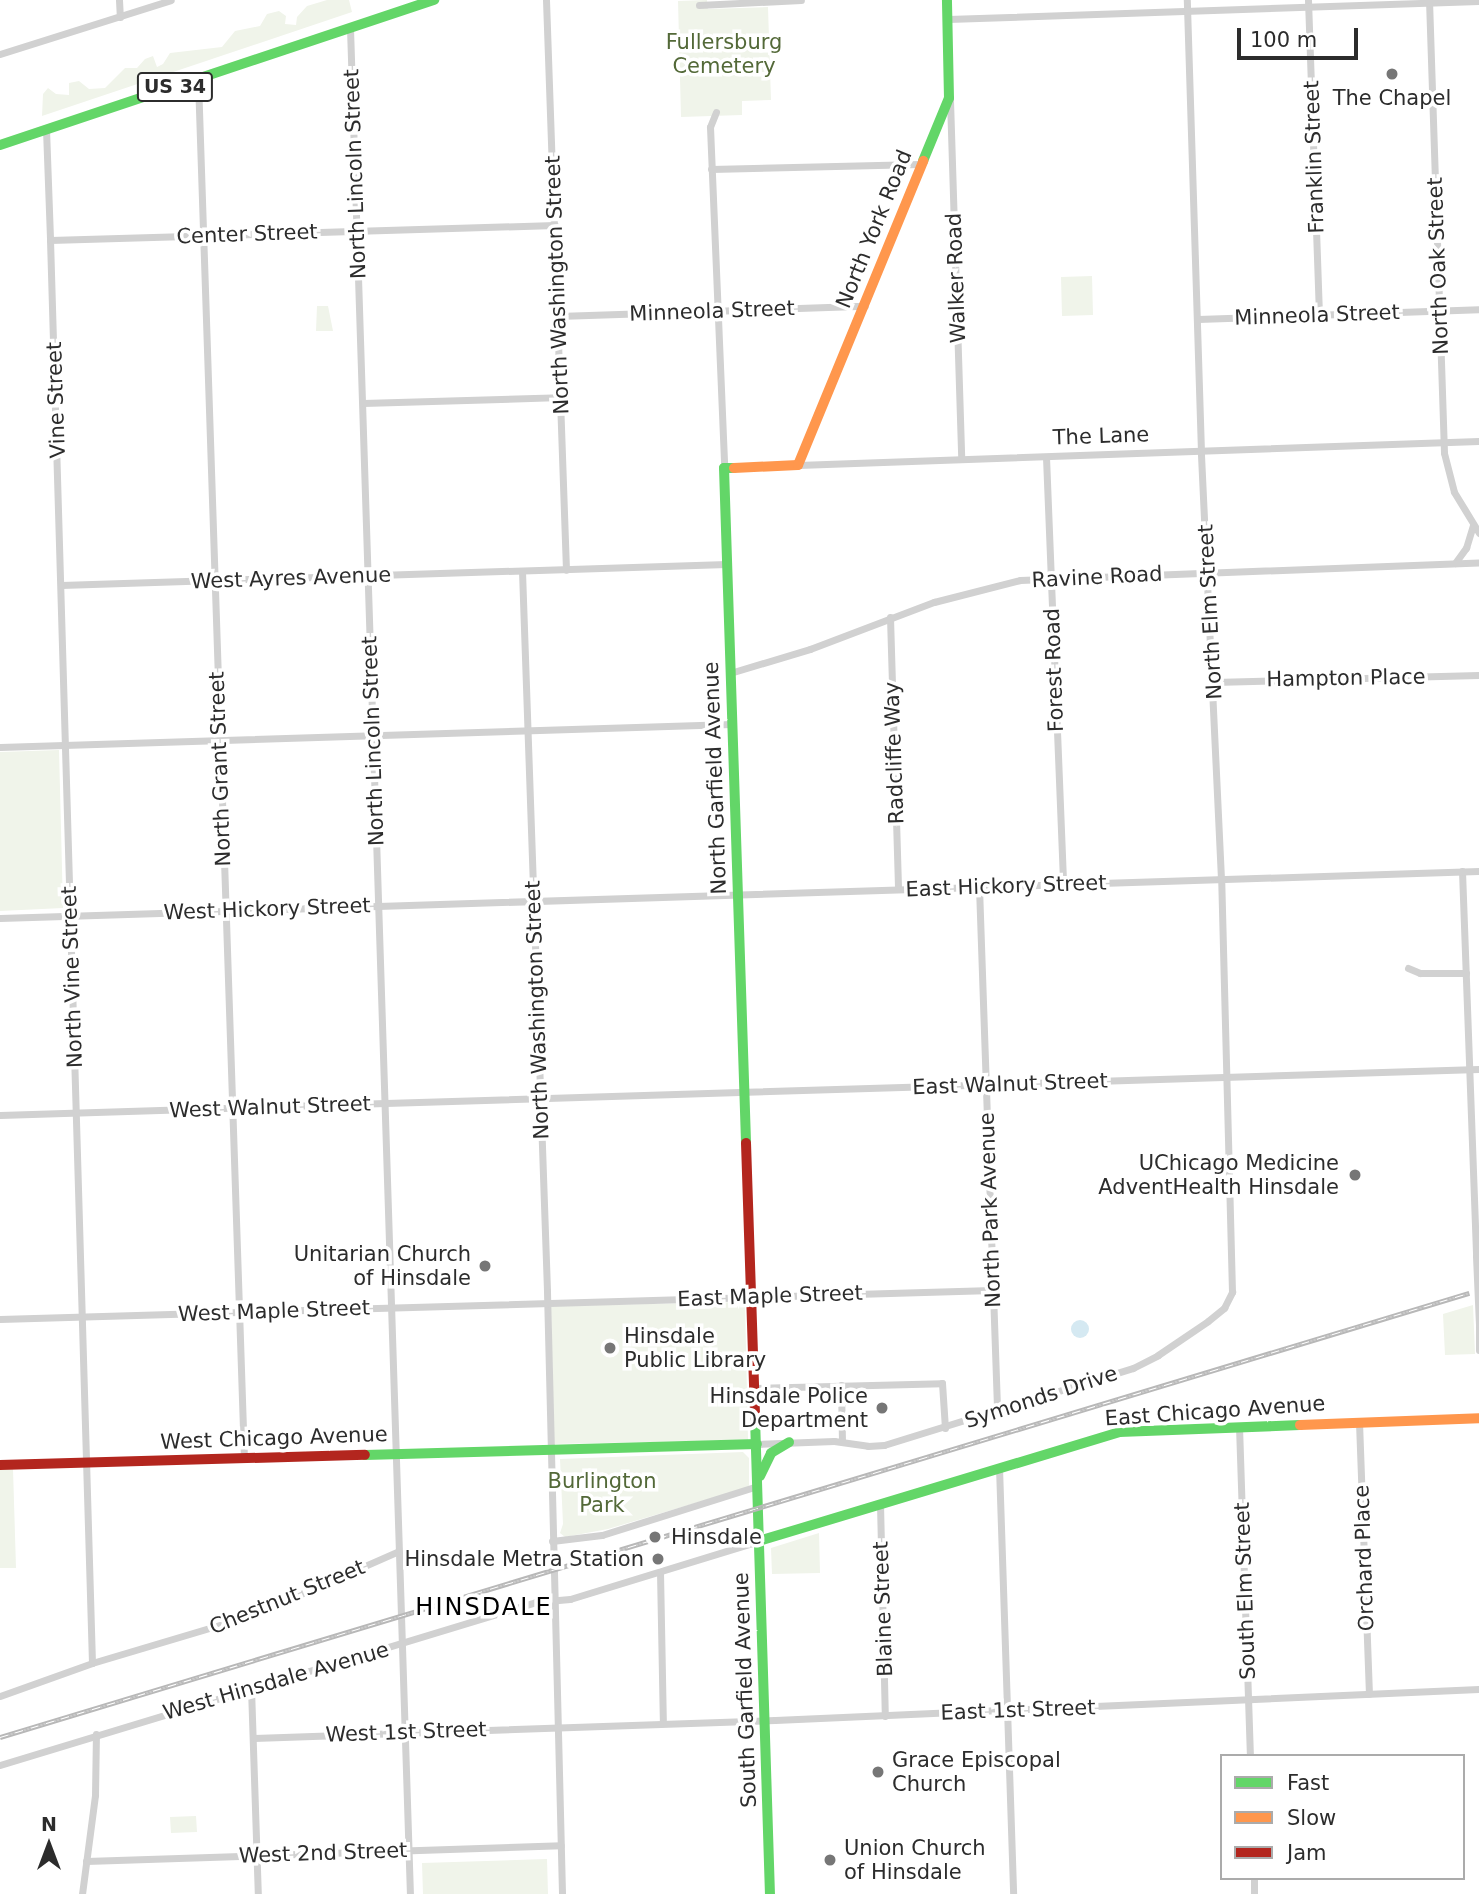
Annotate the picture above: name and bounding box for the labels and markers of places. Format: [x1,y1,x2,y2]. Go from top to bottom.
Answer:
marker: The Chapel [1384,66,1400,82]
place label: The Chapel [1333,85,1451,111]
place label: UChicago Medicine AdventHealth Hinsdale [1098,1150,1339,1200]
marker: UChicago Medicine AdventHealth Hinsdale [1345,1165,1365,1185]
place label: Unitarian Church of Hinsdale [294,1241,471,1291]
marker: Unitarian Church of Hinsdale [477,1258,493,1274]
place label: Hinsdale Public Library [624,1323,766,1373]
marker: Hinsdale Public Library [602,1340,618,1356]
place label: Hinsdale Police Department [710,1383,868,1433]
marker: Hinsdale Police Department [874,1400,890,1416]
place label: Hinsdale [671,1524,762,1550]
marker: Hinsdale [645,1527,665,1547]
place label: Hinsdale Metra Station [404,1546,644,1572]
marker: Hinsdale Metra Station [650,1551,666,1567]
place label: Grace Episcopal Church [892,1747,1061,1797]
marker: Grace Episcopal Church [870,1764,886,1780]
place label: Union Church of Hinsdale [844,1835,986,1885]
marker: Union Church of Hinsdale [822,1852,838,1868]

